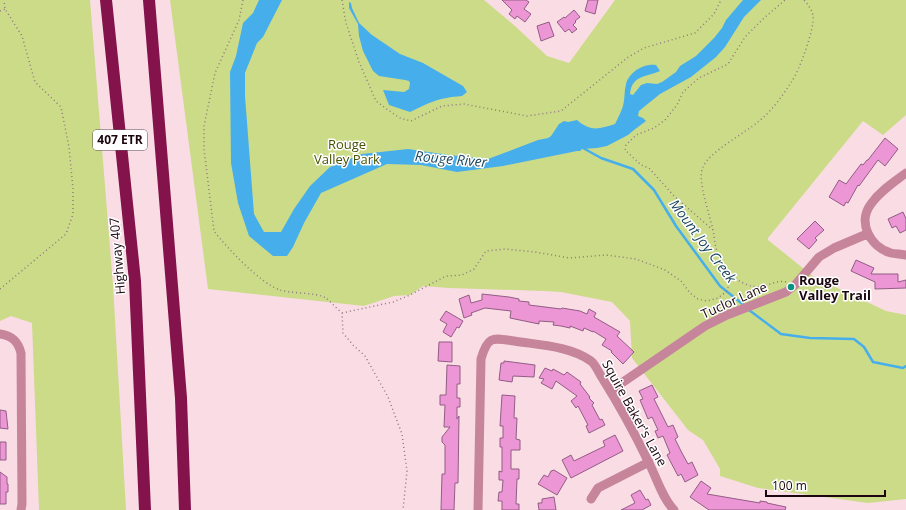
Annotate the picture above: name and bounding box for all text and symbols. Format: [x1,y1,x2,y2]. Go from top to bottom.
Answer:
road number: 407 ETR [93,130,147,150]
park label: Rouge Valley Park [314,135,380,168]
water label: Rouge River [414,146,488,171]
water label: Mount Joy Creek [666,195,742,287]
street label: Highway 407 [105,217,129,295]
place label: Rouge Valley Trail [799,271,871,304]
street label: Tuclor Lane [698,277,770,323]
marker: Rouge Valley Trail [786,282,796,292]
street label: Squire Baker's Lane [598,357,672,469]
scale bar [766,472,885,498]
text: 100 m [772,477,807,494]

